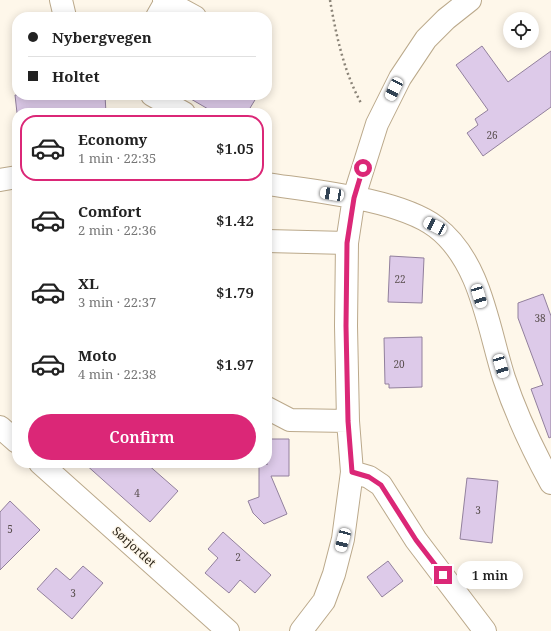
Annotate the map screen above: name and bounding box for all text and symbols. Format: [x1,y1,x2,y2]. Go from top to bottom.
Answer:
map controls [503,12,539,48]
button: locate [503,12,539,48]
text: Nybergvegen [52,27,152,47]
text: Holtet [52,66,100,86]
car [383,76,405,102]
house number: 26 [486,128,498,142]
text: Economy [78,129,147,149]
icon: car [30,130,66,166]
text: $1.05 [216,138,254,158]
text: 1 min · 22:35 [78,149,156,167]
route start [354,159,372,177]
car [319,186,345,202]
text: Comfort [78,201,141,221]
icon: car [30,202,66,238]
text: $1.42 [216,210,254,230]
car [422,215,448,237]
text: 2 min · 22:36 [78,221,156,239]
house number: 22 [394,272,406,286]
text: XL [78,273,99,293]
icon: car [30,274,66,310]
text: $1.79 [216,282,254,302]
car [470,283,488,309]
text: 3 min · 22:37 [78,293,156,311]
house number: 38 [534,311,546,325]
text: Moto [78,345,117,365]
icon: car [30,346,66,382]
car [492,353,510,379]
text: $1.97 [216,354,254,374]
house number: 20 [393,357,405,371]
text: 4 min · 22:38 [78,365,156,383]
button: Confirm [28,414,256,460]
house number: 4 [134,486,140,500]
house number: 3 [475,503,481,517]
house number: 5 [7,522,13,536]
street label: Sørjordet [109,522,160,571]
car [334,527,352,553]
house number: 2 [235,550,241,564]
callout: 1 min [457,561,523,589]
route end [434,566,452,584]
text: 1 min [472,566,508,584]
house number: 3 [70,586,76,600]

